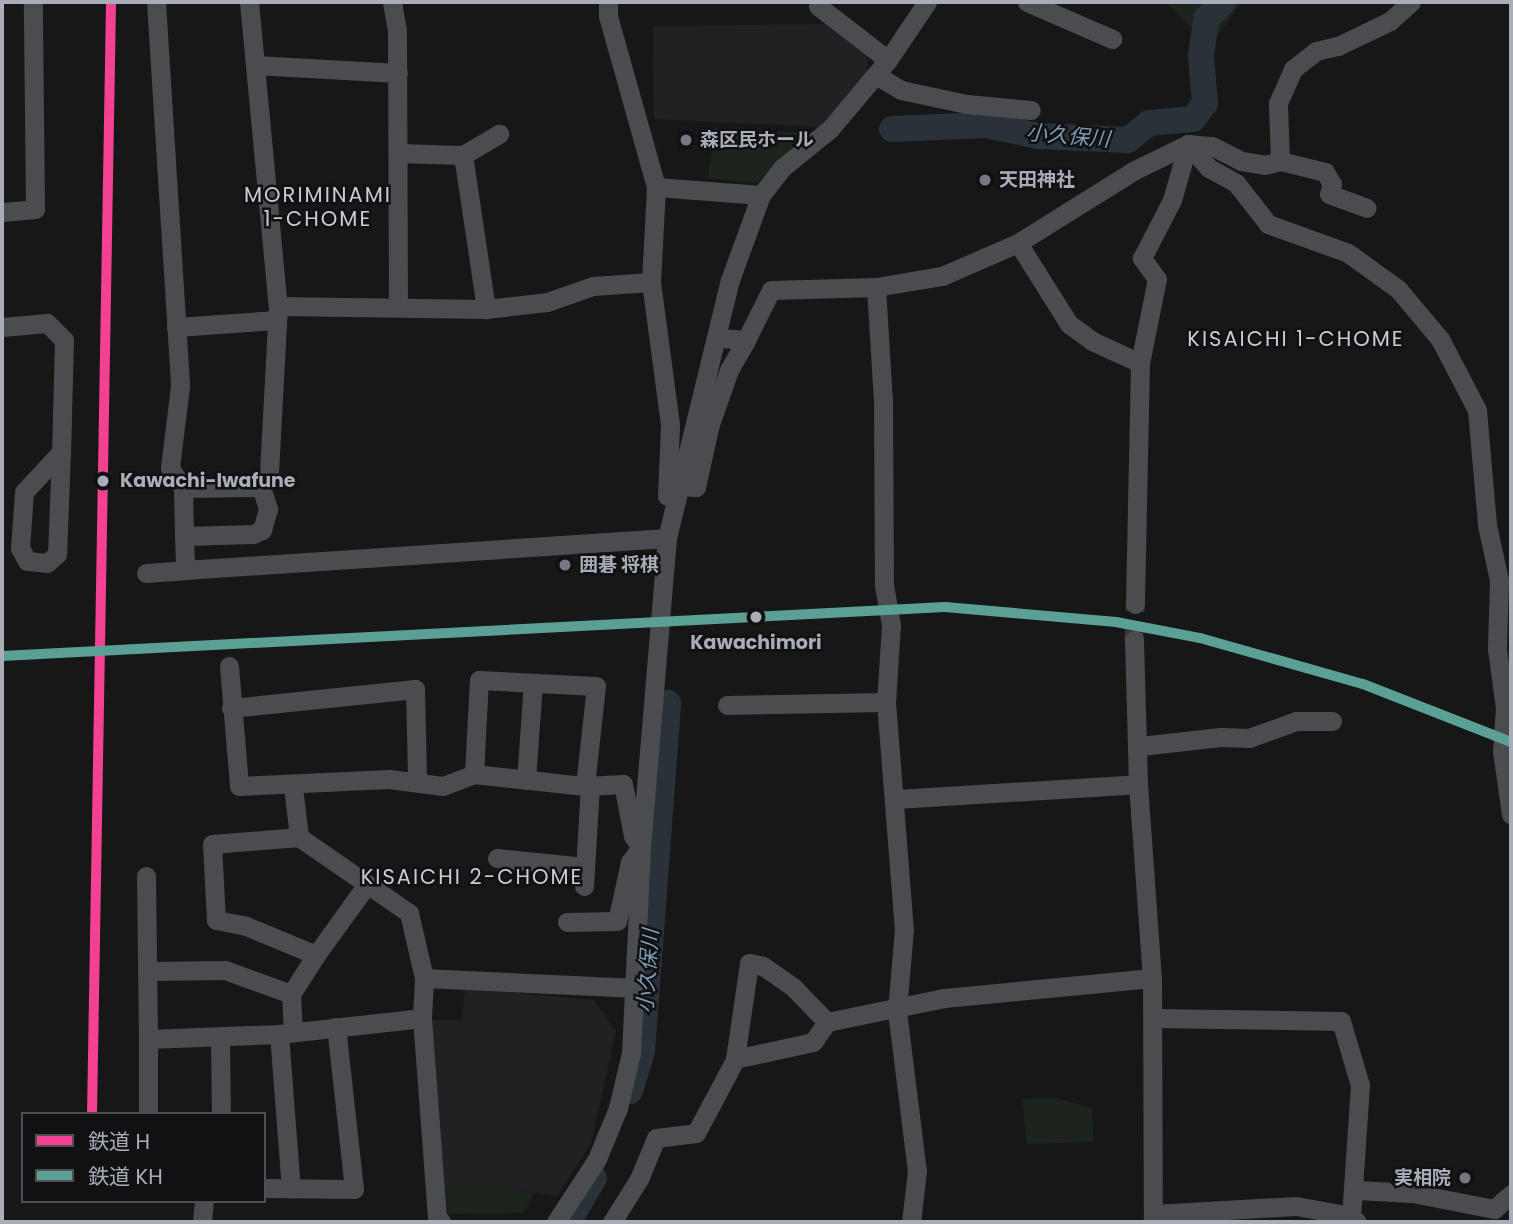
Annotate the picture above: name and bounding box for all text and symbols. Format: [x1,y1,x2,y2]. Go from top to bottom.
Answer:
water label: 小久保川 [1025,120,1111,152]
place label: 森区民ホール [700,129,814,151]
marker: 森区民ホール [678,132,694,148]
place label: 天田神社 [999,169,1075,191]
marker: 天田神社 [977,172,993,188]
district label: MORIMINAMI 1-CHOME [245,182,391,232]
district label: KISAICHI 1-CHOME [1189,326,1403,352]
marker: Kawachi-Iwafune [92,470,114,492]
place label: Kawachi-Iwafune [120,470,296,492]
place label: 囲碁 将棋 [579,554,659,576]
marker: 囲碁 将棋 [557,557,573,573]
marker: Kawachimori [745,606,767,628]
place label: Kawachimori [690,632,822,654]
district label: KISAICHI 2-CHOME [363,864,581,890]
water label: 小久保川 [633,928,663,1014]
legend [21,1112,266,1203]
text: 鉄道 H [88,1127,150,1156]
text: 鉄道 KH [88,1162,163,1191]
place label: 実相院 [1394,1167,1451,1189]
marker: 実相院 [1457,1170,1473,1186]

